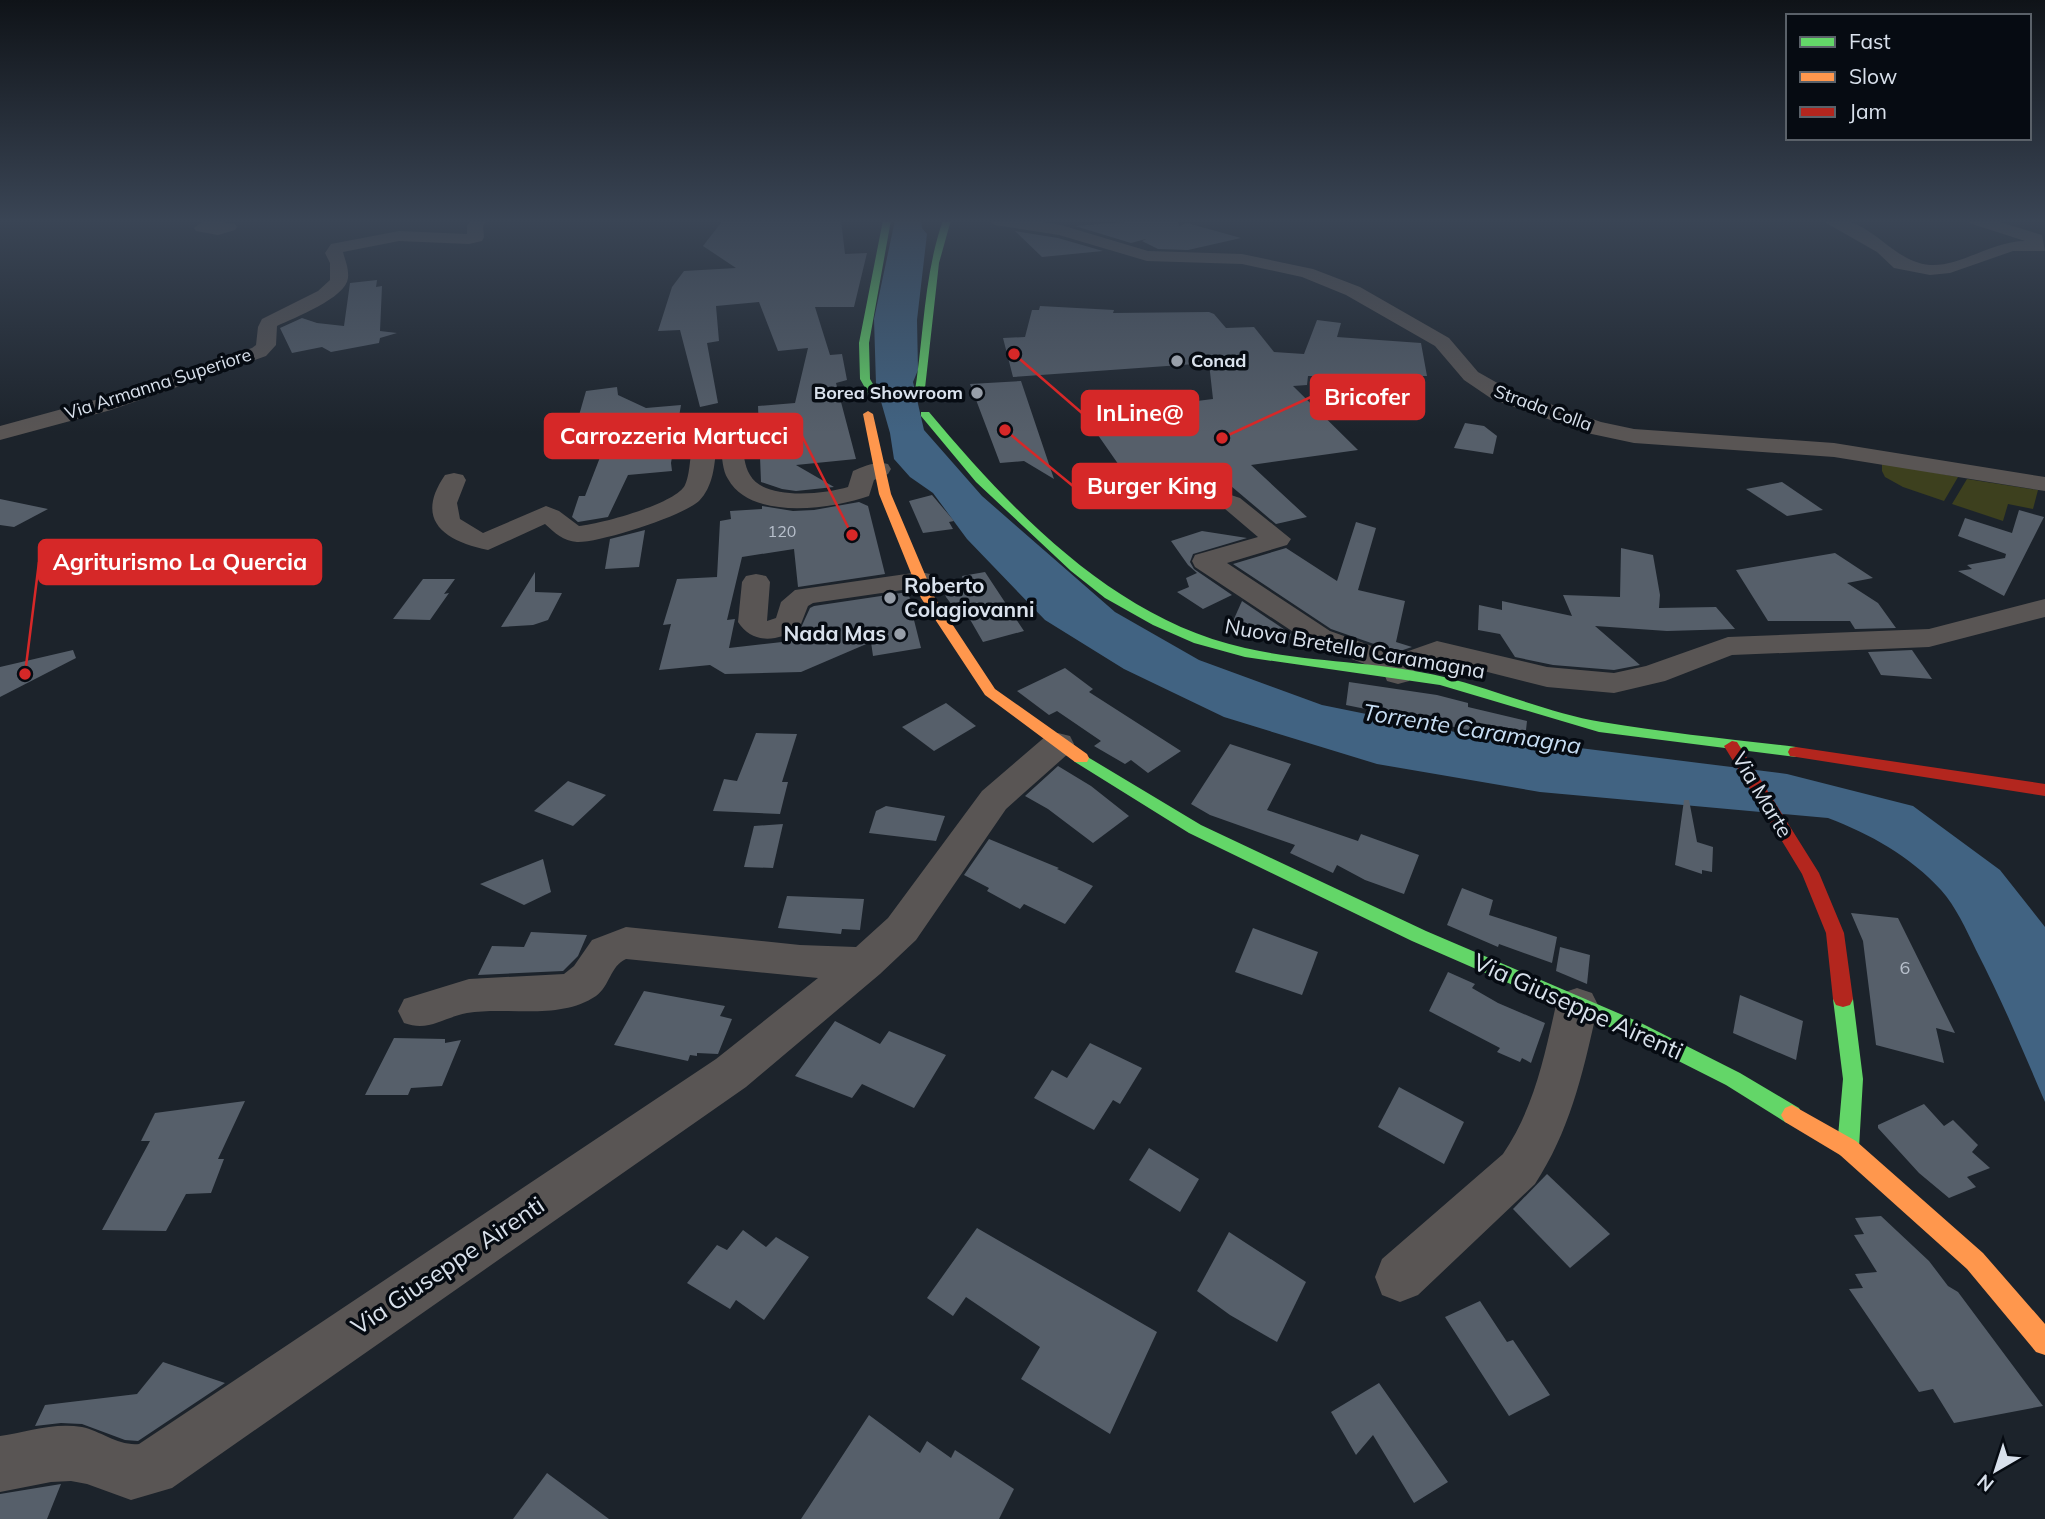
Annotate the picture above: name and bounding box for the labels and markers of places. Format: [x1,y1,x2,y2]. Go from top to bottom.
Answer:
place label: Conad [1191,349,1247,372]
marker: Conad [1169,353,1185,369]
callout: Bricofer [1311,375,1424,419]
place label: Borea Showroom [814,381,963,404]
marker: Borea Showroom [969,385,985,401]
callout: InLine@ [1082,391,1198,435]
callout: Carrozzeria Martucci [545,414,802,458]
callout: Burger King [1073,464,1231,508]
callout: Agriturismo La Quercia [39,540,321,584]
place label: Roberto Colagiovanni [904,572,1034,622]
marker: Roberto Colagiovanni [882,590,898,606]
place label: Nada Mas [784,620,886,646]
marker: Nada Mas [892,626,908,642]

